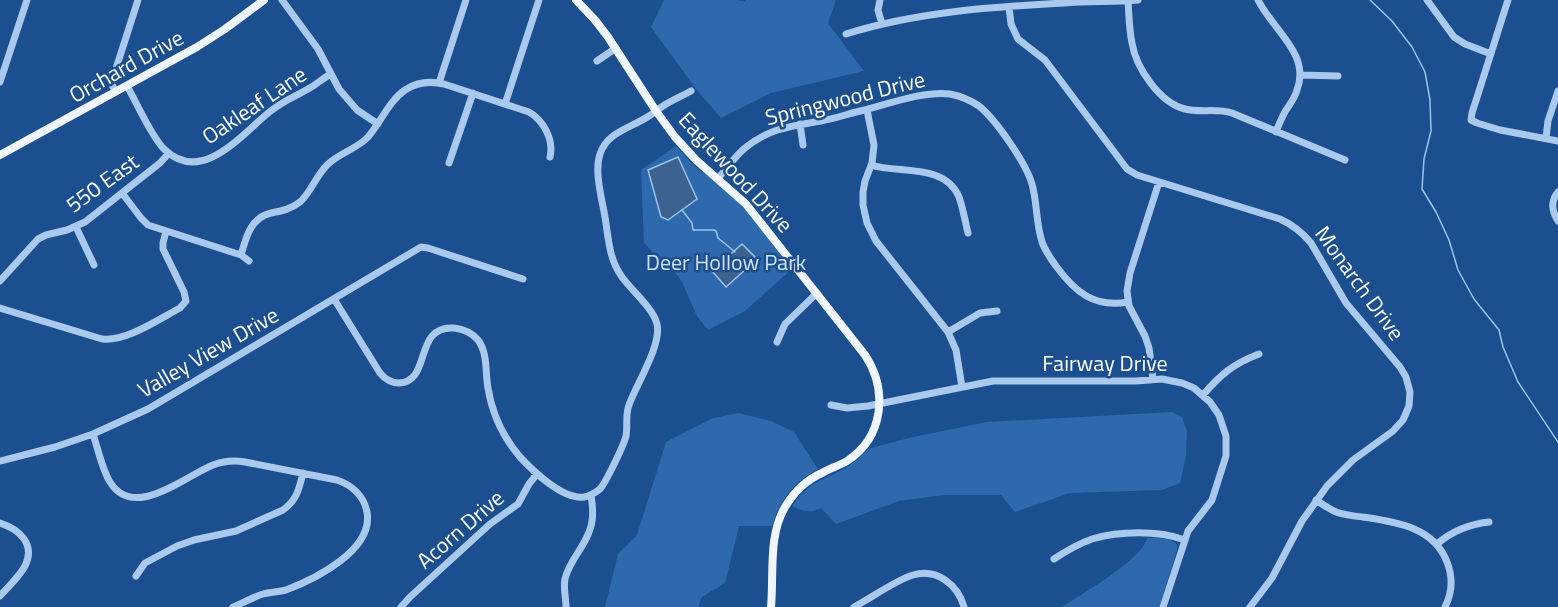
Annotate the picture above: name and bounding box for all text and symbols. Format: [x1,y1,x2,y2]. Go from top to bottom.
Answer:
street label: Orchard Drive [63,21,189,111]
street label: Oakleaf Lane [195,57,313,153]
street label: Springwood Drive [762,62,928,134]
street label: Eaglewood Drive [671,104,801,240]
street label: 550 East [58,145,146,221]
street label: Monarch Drive [1307,219,1413,347]
park label: Deer Hollow Park [646,245,807,279]
street label: Valley View Drive [131,298,285,406]
street label: Fairway Drive [1042,346,1168,380]
street label: Acorn Drive [409,481,511,577]

